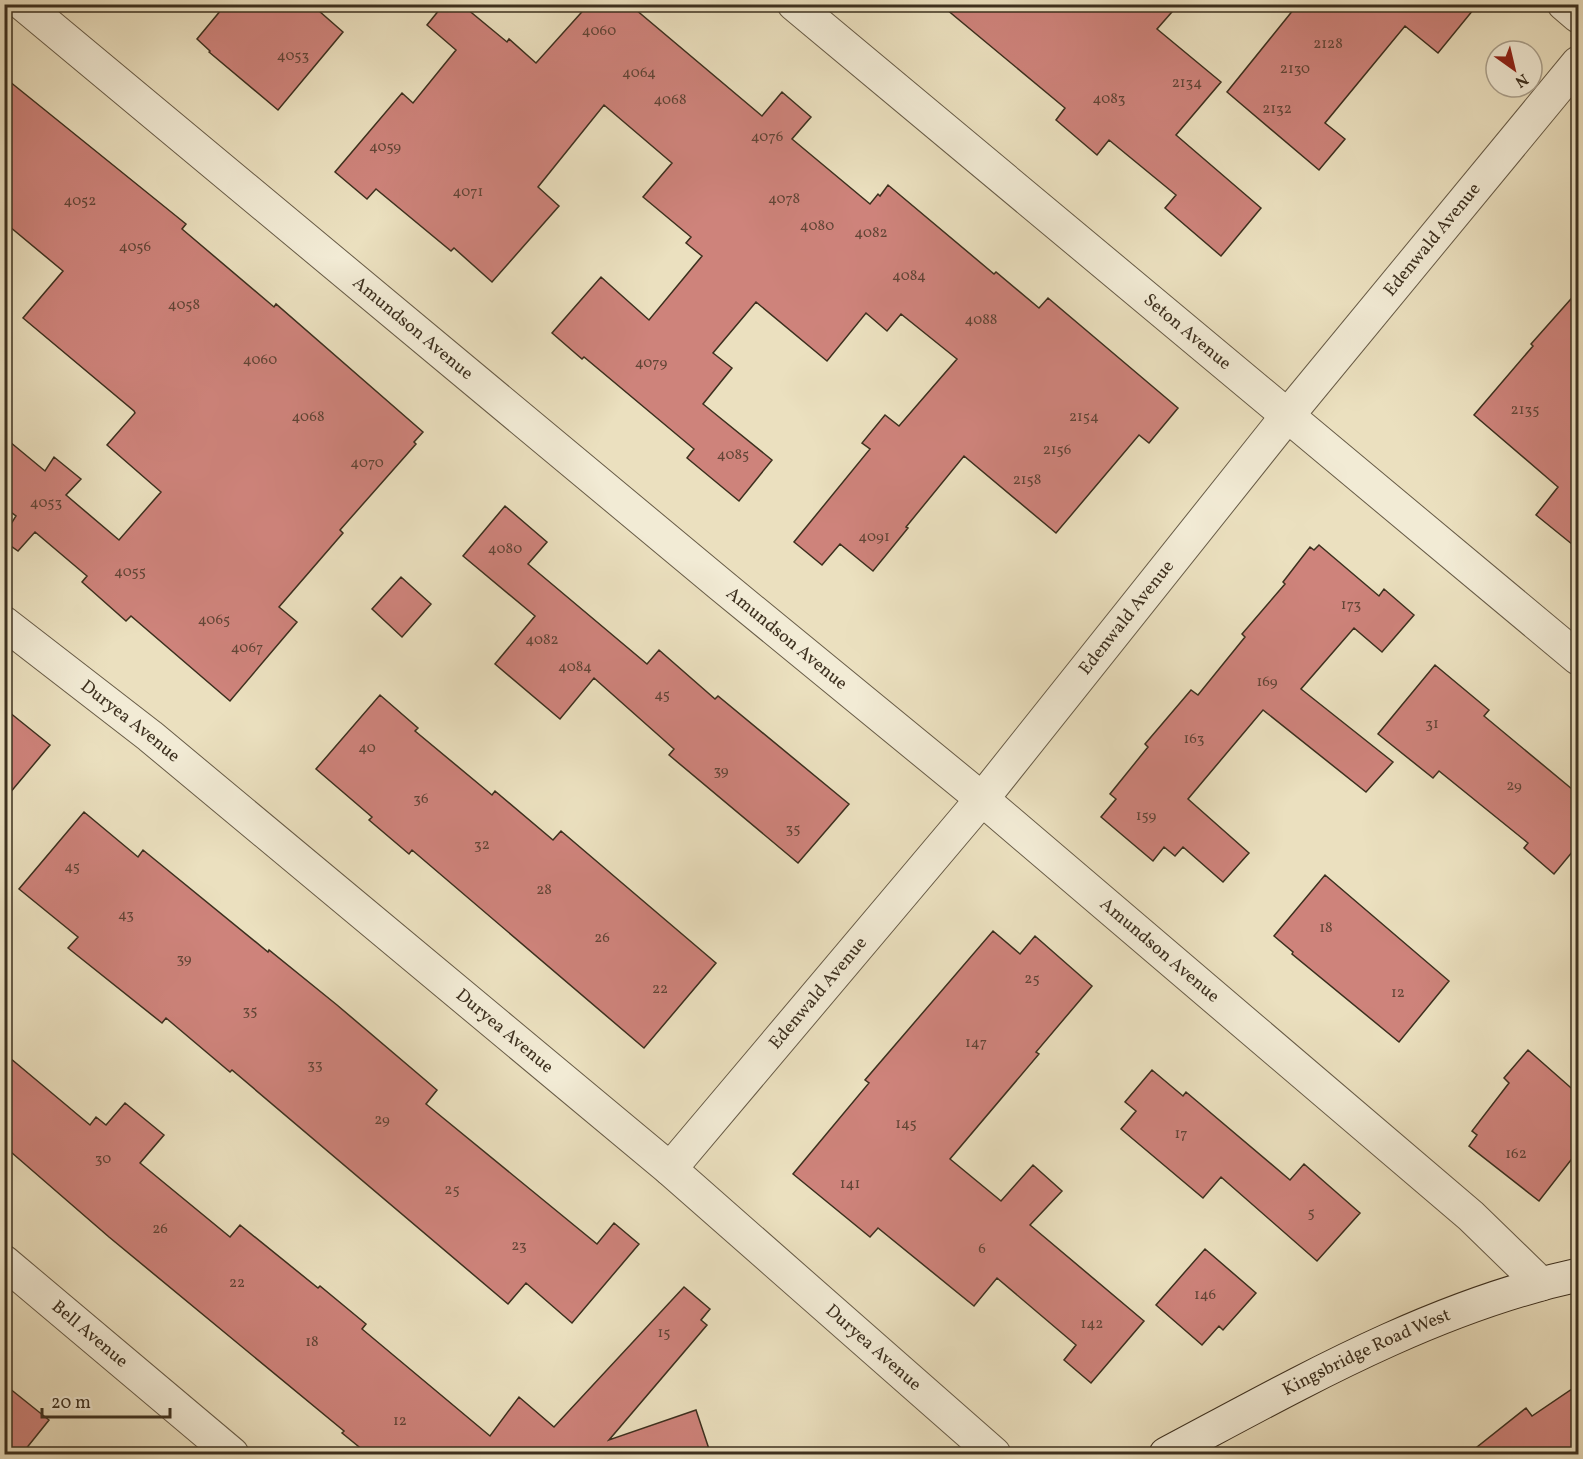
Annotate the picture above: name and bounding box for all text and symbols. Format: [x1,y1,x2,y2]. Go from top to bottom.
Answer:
house number: 4060 [582,21,616,42]
house number: 2128 [1313,34,1343,55]
north arrow [1484,39,1544,99]
house number: 4053 [277,46,309,67]
house number: 2130 [1280,59,1310,80]
house number: 4064 [622,63,656,84]
text: N [1510,67,1532,92]
house number: 2134 [1172,73,1202,94]
house number: 4083 [1093,89,1126,110]
house number: 4068 [653,90,687,111]
house number: 2132 [1262,99,1292,120]
house number: 4076 [751,127,783,148]
house number: 4059 [369,137,401,158]
street label: Edenwald Avenue [1378,178,1487,302]
house number: 4071 [453,182,483,203]
house number: 4078 [768,189,800,210]
house number: 4052 [64,191,96,212]
house number: 4080 [800,216,834,237]
house number: 4082 [854,223,888,244]
house number: 4056 [119,237,151,258]
house number: 4084 [892,266,926,287]
street label: Amundson Avenue [347,271,478,386]
street label: Seton Avenue [1138,288,1236,376]
house number: 4058 [168,295,200,316]
house number: 4088 [965,310,997,331]
house number: 4060 [243,350,277,371]
house number: 4079 [635,353,667,374]
house number: 2135 [1511,400,1539,421]
house number: 4068 [291,407,325,428]
house number: 2154 [1069,407,1099,428]
house number: 2156 [1043,440,1071,461]
house number: 4085 [717,445,749,466]
house number: 4070 [350,453,384,474]
house number: 2158 [1013,470,1041,491]
house number: 4053 [30,493,62,514]
house number: 4091 [858,527,890,548]
house number: 4080 [488,539,522,560]
street label: Edenwald Avenue [1073,555,1180,680]
house number: 4055 [114,562,146,583]
street label: Amundson Avenue [721,581,853,696]
house number: 173 [1341,595,1361,616]
house number: 4065 [198,610,230,631]
house number: 4082 [525,630,559,651]
house number: 4067 [231,638,263,659]
house number: 4084 [558,657,592,678]
house number: 169 [1256,672,1278,693]
street label: Duryea Avenue [75,674,185,768]
house number: 45 [654,685,670,706]
house number: 31 [1425,714,1439,735]
house number: 163 [1184,729,1204,750]
house number: 40 [358,738,376,759]
house number: 39 [713,761,729,782]
house number: 29 [1506,776,1522,797]
house number: 36 [413,789,429,810]
house number: 159 [1136,806,1156,827]
house number: 35 [786,819,800,840]
house number: 32 [474,835,490,856]
house number: 45 [64,857,80,878]
house number: 28 [536,880,552,901]
street label: Amundson Avenue [1094,892,1225,1009]
house number: 43 [118,905,134,926]
house number: 18 [1319,918,1333,939]
house number: 26 [594,928,610,949]
street label: Edenwald Avenue [763,931,873,1055]
house number: 39 [176,949,192,970]
house number: 25 [1024,969,1040,990]
house number: 22 [652,979,668,1000]
street label: Duryea Avenue [450,983,559,1079]
house number: 12 [1391,983,1405,1004]
house number: 35 [243,1001,257,1022]
house number: 147 [965,1033,987,1054]
house number: 33 [307,1055,323,1076]
house number: 29 [374,1110,390,1131]
house number: 145 [895,1114,917,1135]
house number: 17 [1174,1124,1188,1145]
house number: 162 [1505,1144,1527,1165]
house number: 30 [95,1149,111,1170]
house number: 141 [840,1174,860,1195]
house number: 25 [444,1180,460,1201]
house number: 5 [1307,1203,1315,1224]
house number: 26 [152,1219,168,1240]
house number: 23 [511,1236,527,1257]
house number: 6 [978,1239,986,1260]
house number: 22 [229,1273,245,1294]
house number: 146 [1194,1285,1216,1306]
street label: Bell Avenue [46,1295,133,1374]
street label: Duryea Avenue [820,1299,927,1397]
street label: Kingsbridge Road West [1278,1303,1454,1402]
house number: 142 [1081,1314,1103,1335]
house number: 15 [657,1323,671,1344]
house number: 18 [305,1332,319,1353]
scale bar [42,1381,170,1419]
text: 20 m [51,1391,91,1416]
house number: 12 [393,1411,407,1432]

